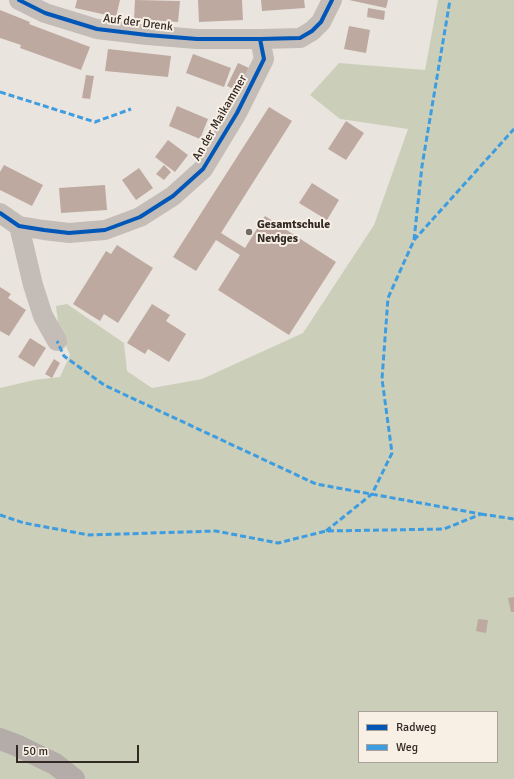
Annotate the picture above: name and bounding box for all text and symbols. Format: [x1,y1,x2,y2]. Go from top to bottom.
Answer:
street label: Auf der Drenk [102,12,174,34]
street label: An der Maikammer [190,73,250,163]
place label: Gesamtschule Neviges [257,218,330,246]
marker: Gesamtschule Neviges [244,227,254,237]
legend [358,711,498,763]
text: Radweg [396,720,436,735]
scale bar [18,737,141,763]
text: Weg [396,740,418,755]
text: 50 m [23,744,48,759]

